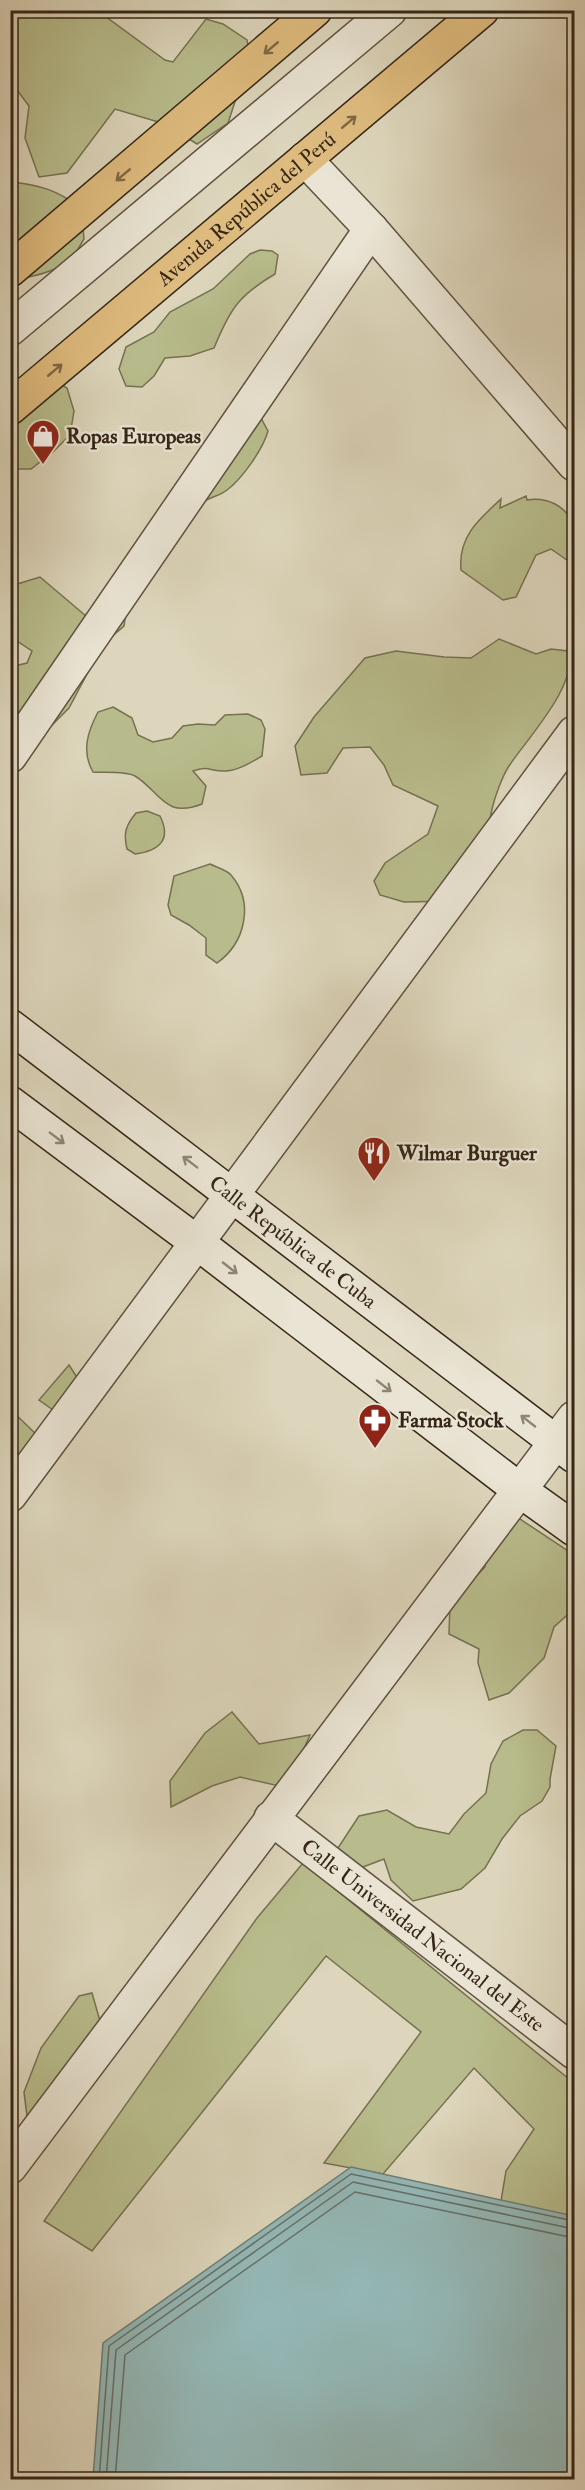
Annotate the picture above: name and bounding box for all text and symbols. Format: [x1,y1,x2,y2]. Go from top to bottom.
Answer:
one-way arrow [263,42,279,55]
one-way arrow [341,115,356,129]
street label: Avenida República del Perú [150,126,341,293]
one-way arrow [116,168,131,182]
one-way arrow [47,363,62,377]
shop icon: Ropas Europeas [25,418,61,465]
place label: Ropas Europeas [66,423,201,450]
one-way arrow [49,1131,65,1144]
restaurant icon: Wilmar Burguer [356,1135,392,1182]
place label: Wilmar Burguer [396,1140,538,1167]
one-way arrow [182,1155,198,1168]
street label: Calle República de Cuba [204,1169,383,1315]
one-way arrow [222,1261,238,1274]
one-way arrow [376,1380,392,1393]
pharmacy icon: Farma Stock [357,1402,393,1449]
place label: Farma Stock [398,1407,504,1434]
one-way arrow [520,1414,536,1427]
street label: Calle Universidad Nacional del Este [296,1833,550,2038]

